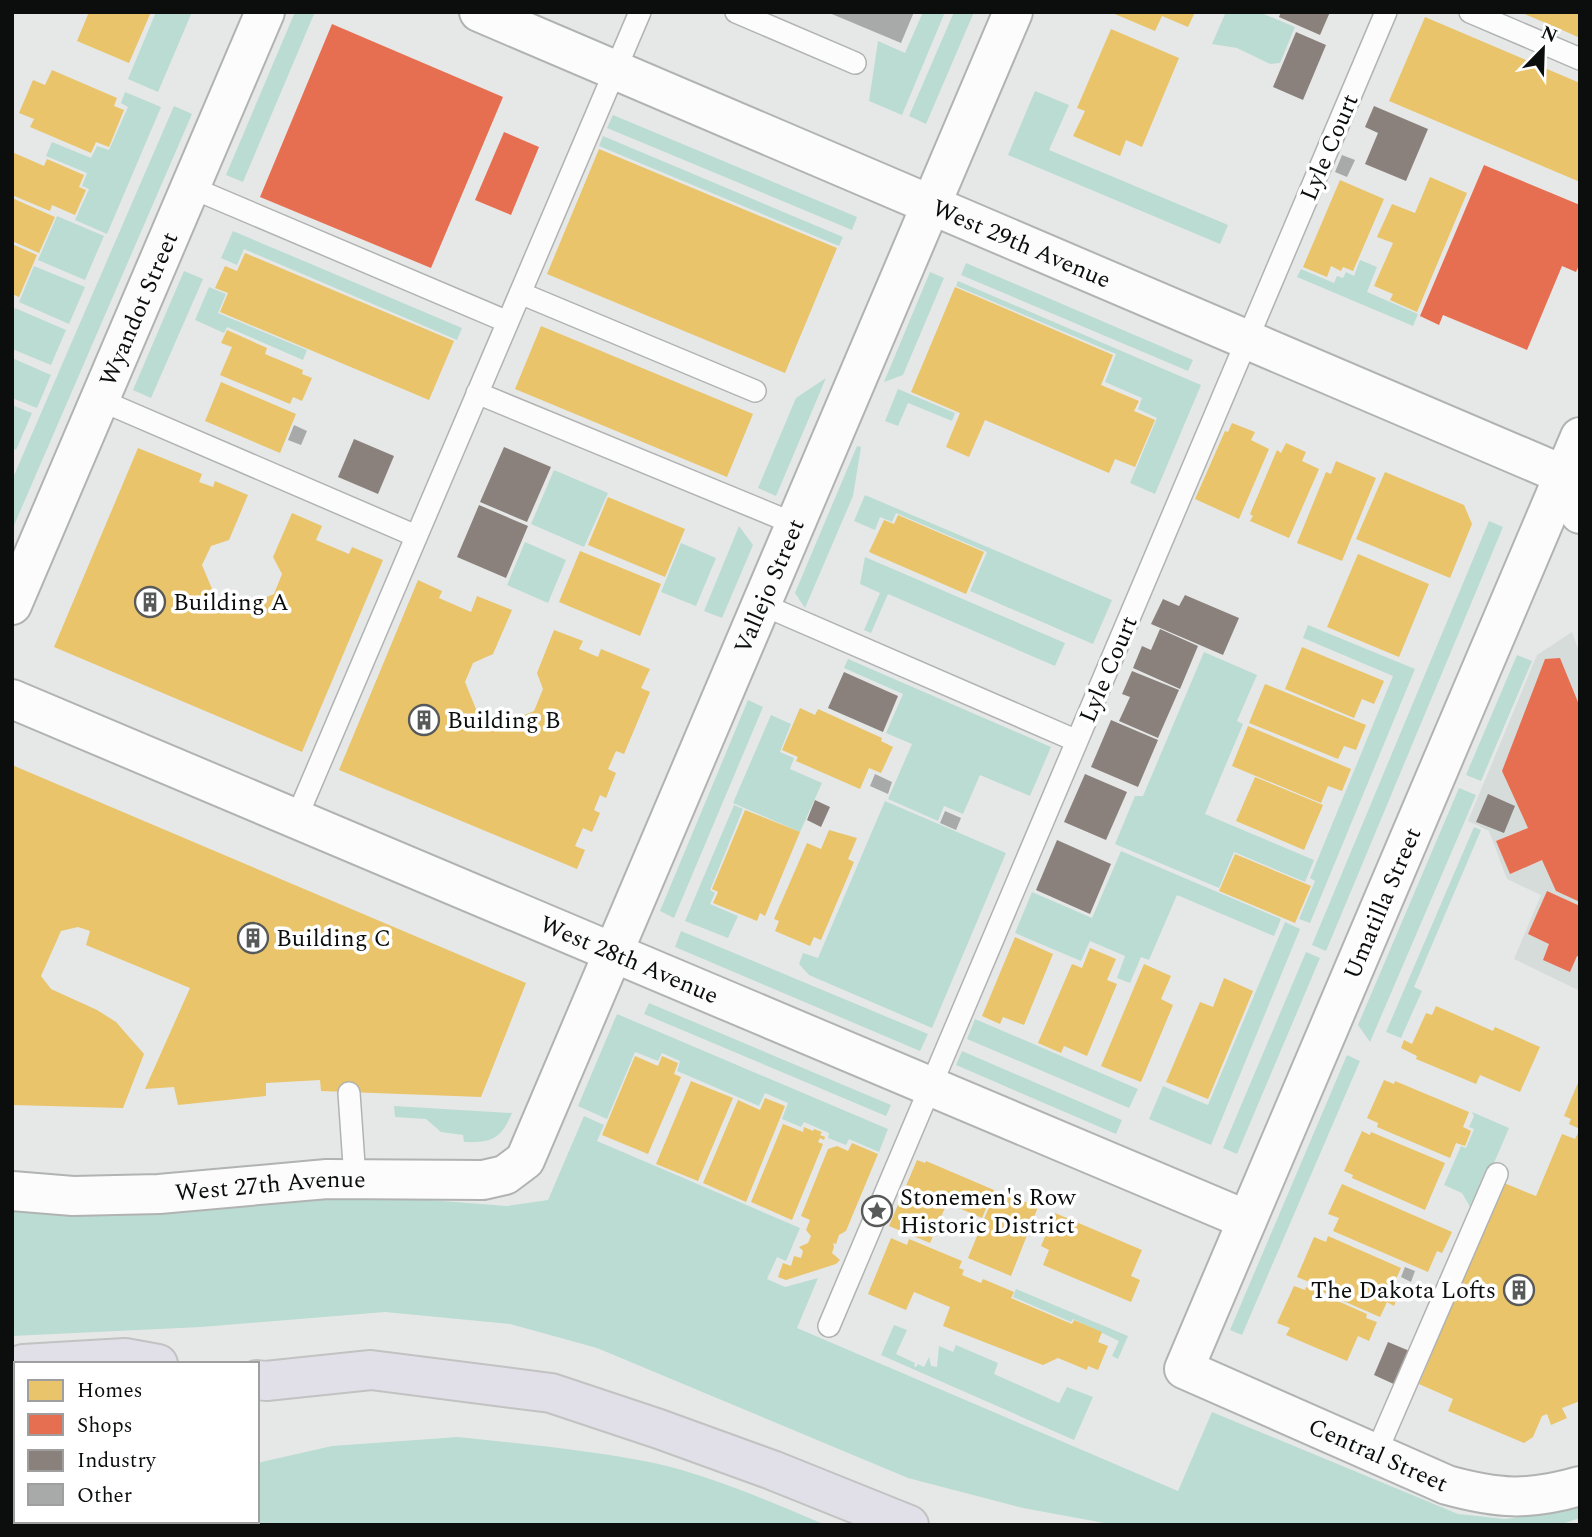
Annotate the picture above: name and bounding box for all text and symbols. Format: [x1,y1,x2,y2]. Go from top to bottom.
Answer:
north arrow [1508,14,1578,84]
text: N [1536,18,1562,51]
street label: Lyle Court [1291,88,1369,206]
street label: West 29th Avenue [926,190,1116,299]
street label: Wyandot Street [90,226,188,392]
street label: Vallejo Street [725,513,814,660]
building icon: Building A [133,585,167,619]
place label: Building A [173,585,289,621]
street label: Lyle Court [1070,610,1148,728]
building icon: Building B [407,703,441,737]
place label: Building B [447,703,561,739]
street label: Umatilla Street [1335,822,1431,985]
street label: West 28th Avenue [534,907,724,1014]
building icon: Building C [236,921,270,955]
place label: Building C [276,921,391,957]
street label: West 27th Avenue [174,1162,366,1211]
place label: Stonemen's Row Historic District [900,1180,1076,1244]
place icon: Stonemen's Row Historic District [860,1194,894,1228]
place label: The Dakota Lofts [1311,1273,1496,1309]
building icon: The Dakota Lofts [1502,1273,1536,1307]
legend [14,1362,259,1523]
text: Homes [77,1375,143,1407]
street label: Central Street [1302,1409,1453,1502]
text: Shops [77,1410,133,1442]
text: Industry [77,1445,157,1477]
text: Other [77,1480,132,1512]

